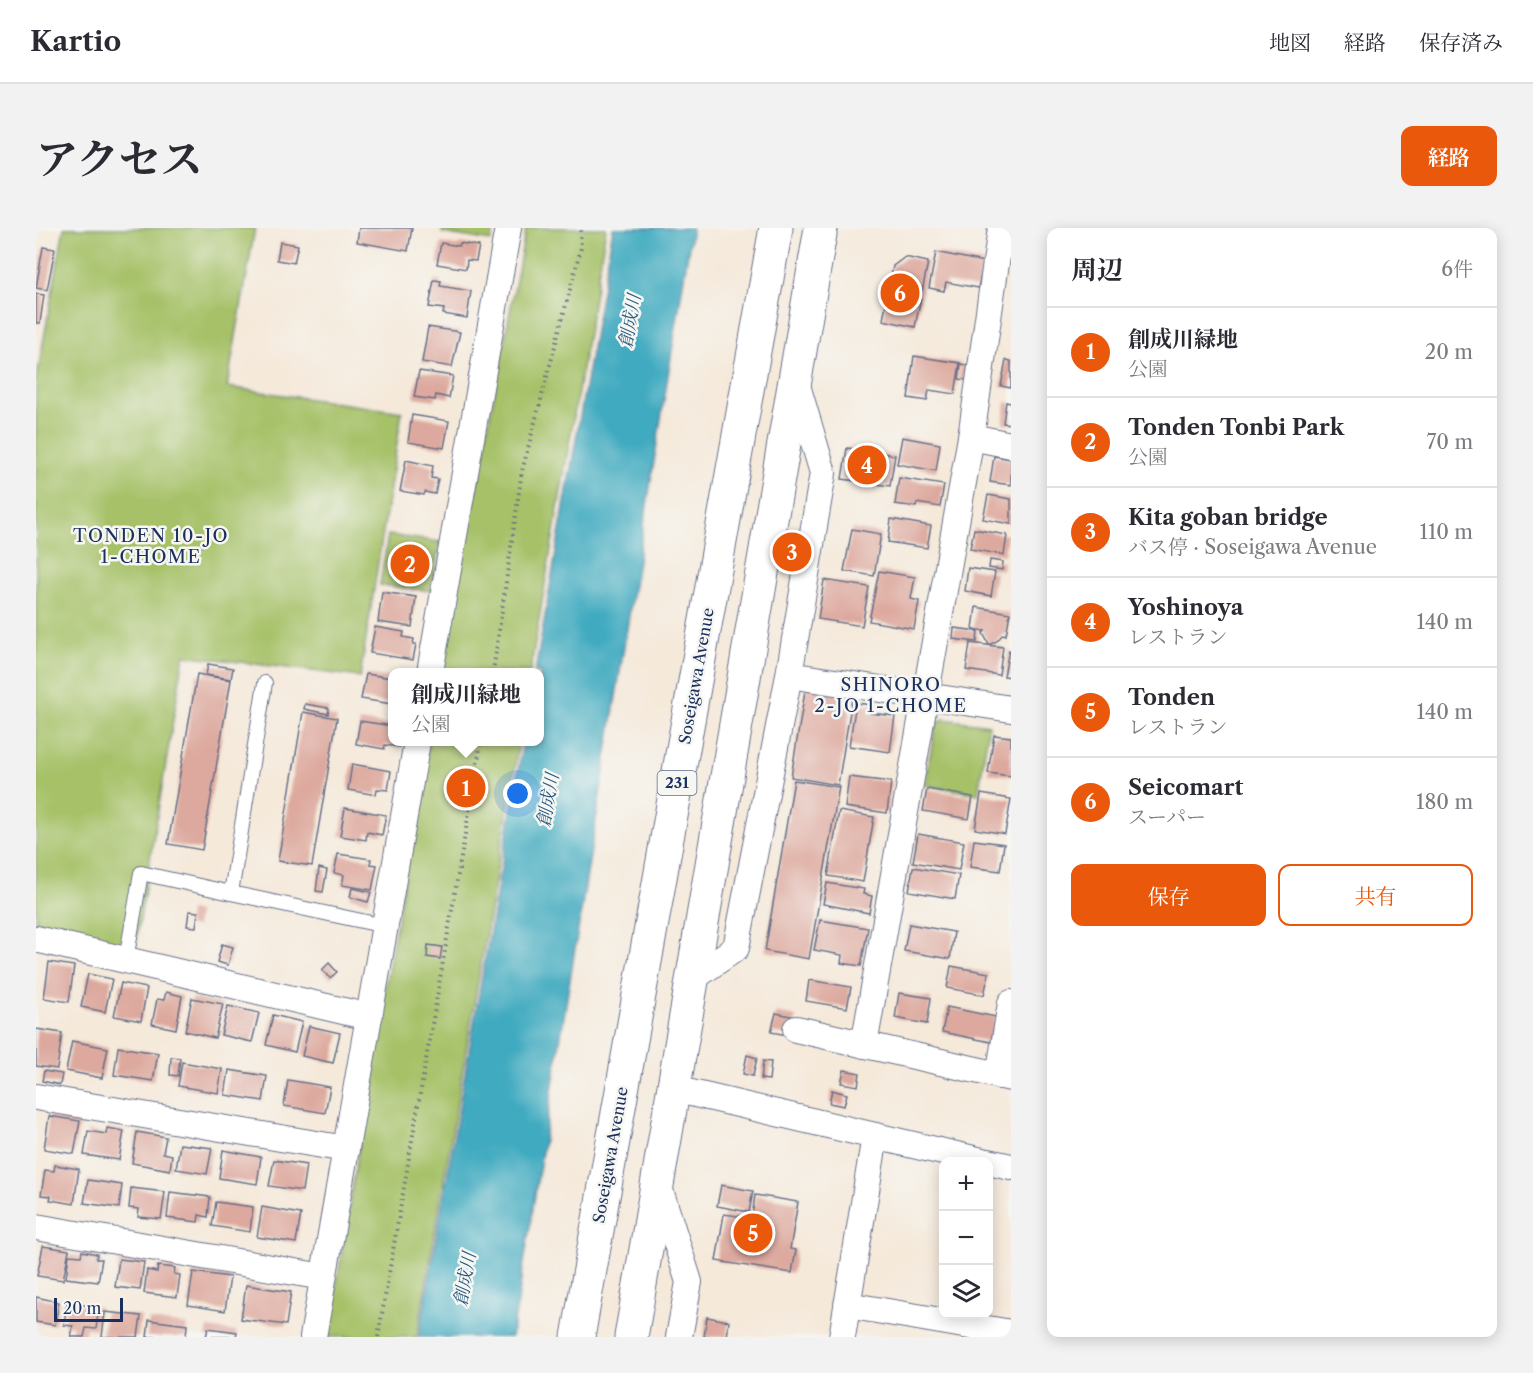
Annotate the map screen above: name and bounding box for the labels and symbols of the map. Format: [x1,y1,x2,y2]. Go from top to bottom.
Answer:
pin: 6 [880,270,920,316]
water label: 創成川 [614,291,646,349]
pin: 4 [848,442,886,488]
district label: TONDEN 10-JO 1-CHOME [73,525,229,568]
pin: 3 [772,530,812,574]
pin: 2 [390,542,430,586]
street label: Soseigawa Avenue [674,606,718,746]
district label: SHINORO 2-JO 1-CHOME [814,674,968,717]
pin: 1 [446,766,486,810]
water label: 創成川 [532,770,564,828]
road number: 231 [658,771,696,795]
your location [503,779,532,808]
street label: Soseigawa Avenue [588,1085,632,1225]
pin: 5 [734,1210,772,1256]
water label: 創成川 [449,1249,481,1307]
scale bar [54,1295,123,1322]

